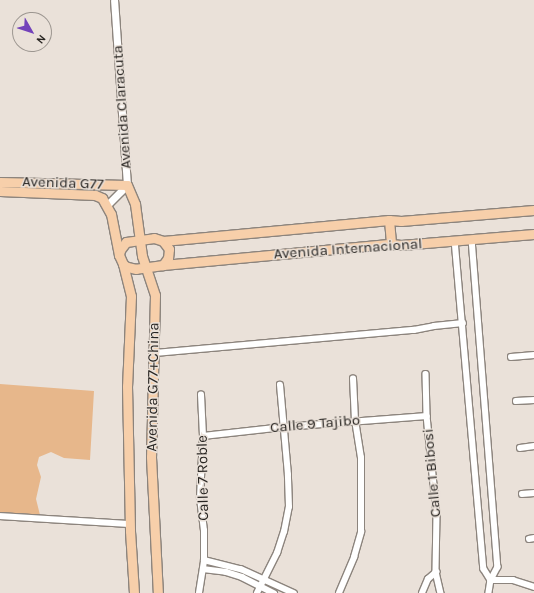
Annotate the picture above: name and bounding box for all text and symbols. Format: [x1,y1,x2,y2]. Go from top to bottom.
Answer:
north arrow [12,12,52,52]
text: N [33,32,48,46]
street label: Avenida Claracuta [109,45,135,169]
street label: Avenida G77 [22,173,104,193]
street label: Avenida Internacional [273,235,423,263]
street label: Avenida G77+China [143,322,163,452]
street label: Calle 9 Tajibo [269,411,361,437]
street label: Calle 1 Bibosi [419,428,445,518]
street label: Calle 7 Roble [193,435,213,521]

